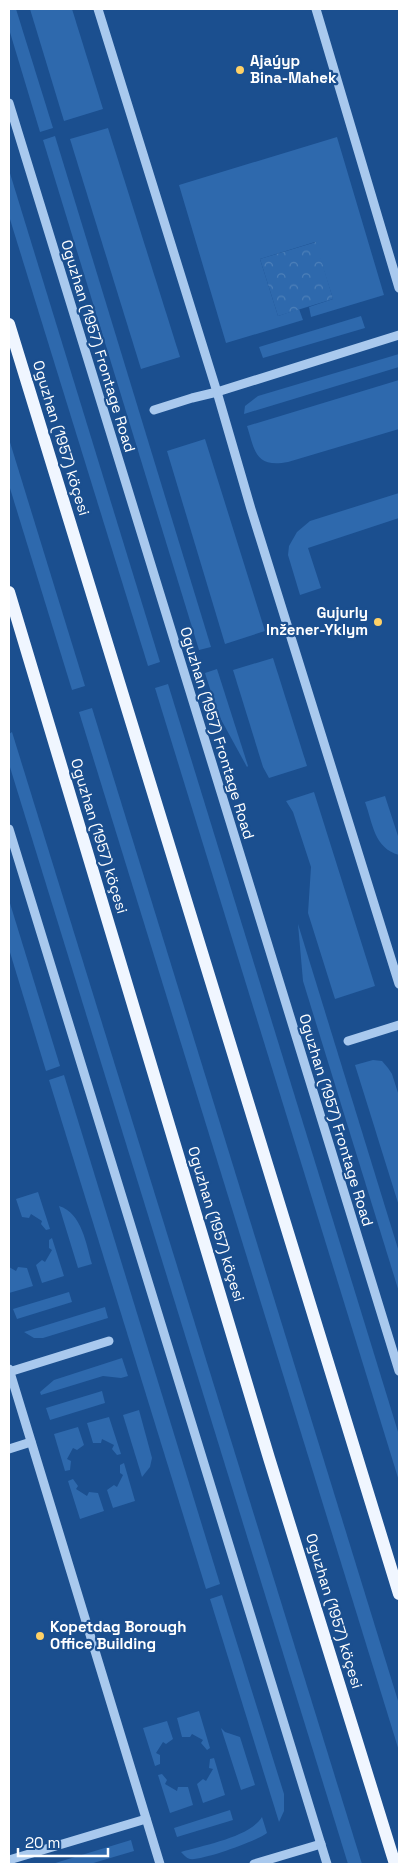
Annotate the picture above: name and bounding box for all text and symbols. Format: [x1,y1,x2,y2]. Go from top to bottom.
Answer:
place label: Ajaýyp Bina-Mahek [250,51,337,87]
marker: Ajaýyp Bina-Mahek [234,64,246,76]
street label: Oguzhan (1957) Frontage Road [56,237,140,455]
street label: Oguzhan (1957) köçesi [28,358,94,518]
place label: Gujurly Inžener-Yklym [266,603,368,639]
marker: Gujurly Inžener-Yklym [372,616,384,628]
street label: Oguzhan (1957) Frontage Road [175,624,259,842]
street label: Oguzhan (1957) köçesi [66,756,132,916]
street label: Oguzhan (1957) Frontage Road [294,1011,378,1229]
street label: Oguzhan (1957) köçesi [183,1144,249,1304]
street label: Oguzhan (1957) köçesi [301,1531,367,1691]
place label: Kopetdag Borough Office Building [50,1617,186,1653]
marker: Kopetdag Borough Office Building [34,1630,46,1642]
scale bar [18,1826,108,1858]
text: 20 m [25,1833,60,1852]

